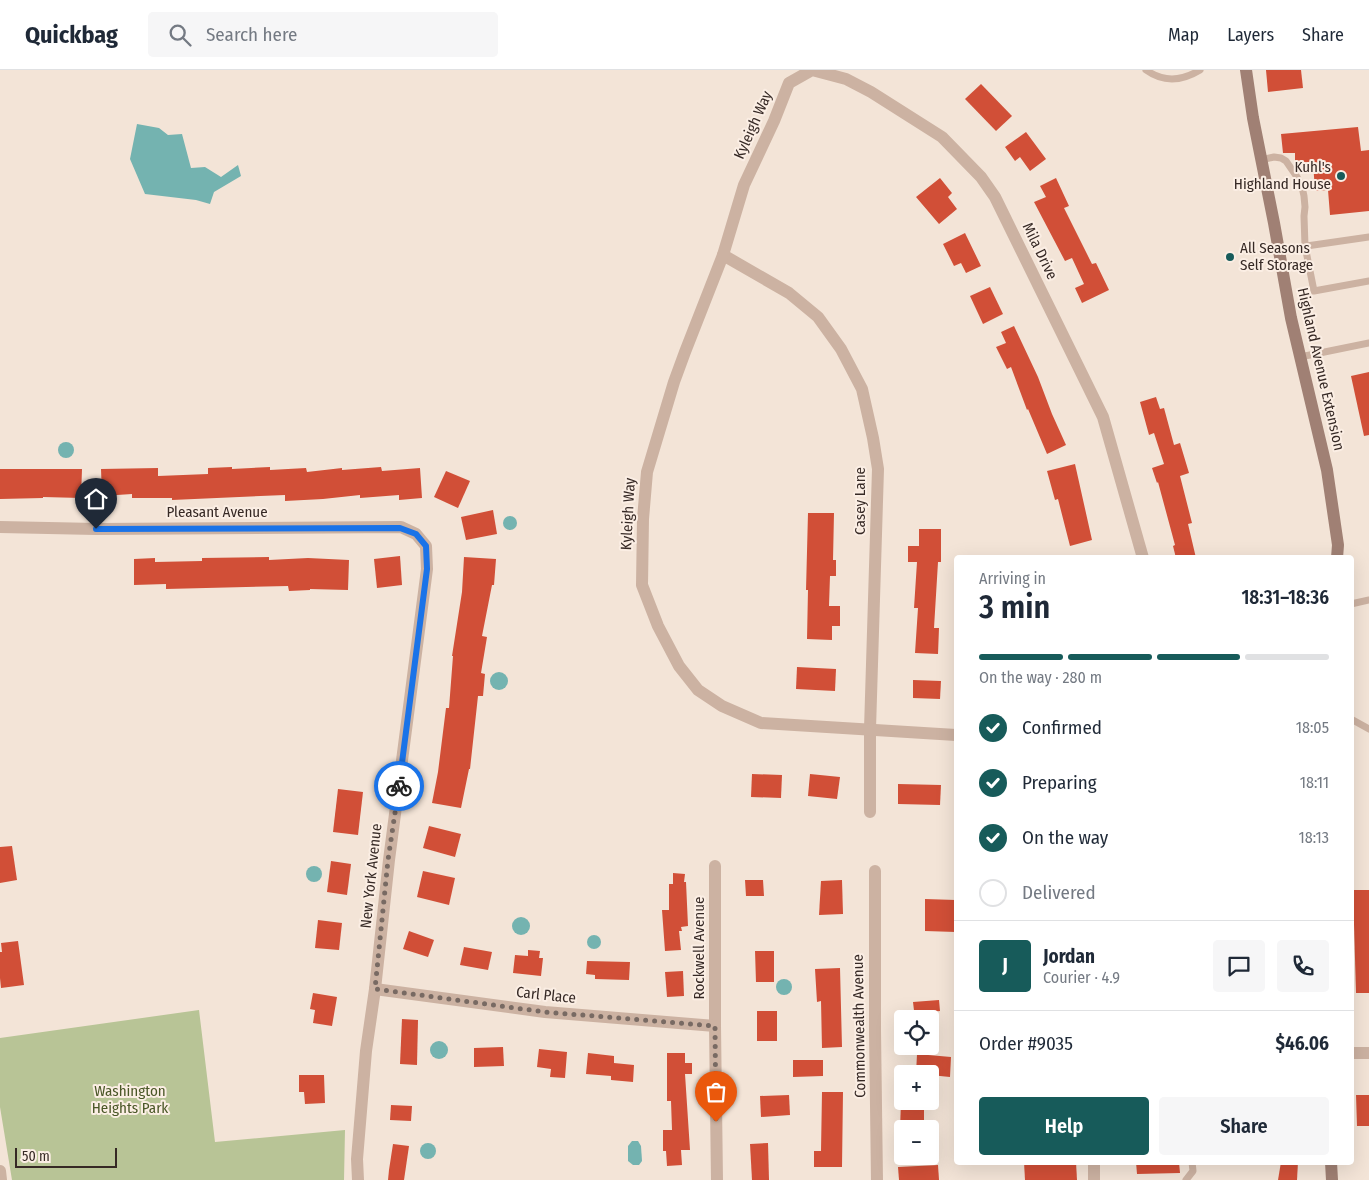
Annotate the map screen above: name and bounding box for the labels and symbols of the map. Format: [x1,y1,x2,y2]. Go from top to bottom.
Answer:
street label: Kyleigh Way [730,88,776,162]
place label: Kuhl's Highland House [1234,158,1331,193]
marker: Kuhl's Highland House [1335,170,1347,182]
street label: Mila Drive [1019,220,1061,282]
place label: All Seasons Self Storage [1240,239,1313,274]
marker: All Seasons Self Storage [1224,251,1236,263]
street label: Highland Avenue Extension [1293,286,1349,452]
street label: Casey Lane [851,467,869,535]
street label: Kyleigh Way [617,477,639,551]
pin [75,478,117,529]
street label: Pleasant Avenue [166,503,268,521]
courier [374,761,424,811]
street label: New York Avenue [357,823,385,929]
street label: Rockwell Avenue [690,896,708,1000]
street label: Commonwealth Avenue [849,954,869,1098]
street label: Carl Place [515,983,577,1007]
pin [695,1071,737,1122]
park label: Washington Heights Park [92,1082,168,1117]
scale bar [15,1145,118,1168]

